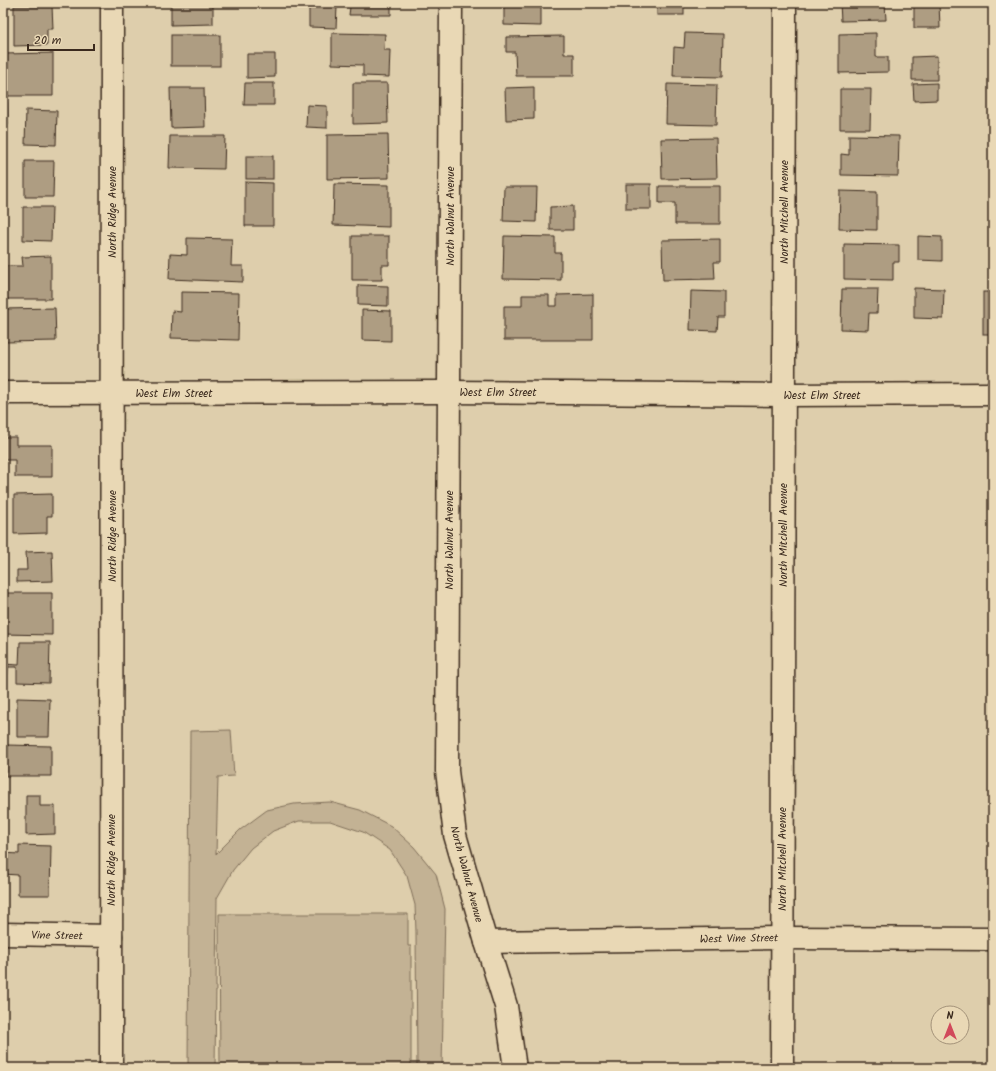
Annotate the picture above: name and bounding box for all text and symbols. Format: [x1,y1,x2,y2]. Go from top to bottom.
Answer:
scale bar [28,26,94,52]
text: 20 m [34,31,62,50]
street label: North Mitchell Avenue [776,160,794,264]
street label: North Ridge Avenue [104,166,122,258]
street label: North Walnut Avenue [442,166,460,266]
street label: West Elm Street [459,384,537,402]
street label: West Elm Street [135,385,213,403]
street label: West Elm Street [783,387,861,405]
street label: North Mitchell Avenue [775,483,793,587]
street label: North Ridge Avenue [104,490,122,582]
street label: North Walnut Avenue [441,490,459,590]
street label: North Mitchell Avenue [774,807,792,911]
street label: North Ridge Avenue [103,814,121,906]
street label: North Walnut Avenue [444,824,488,925]
street label: Vine Street [31,927,84,945]
street label: West Vine Street [700,929,779,949]
north arrow [930,1005,970,1045]
text: N [947,1007,954,1025]

